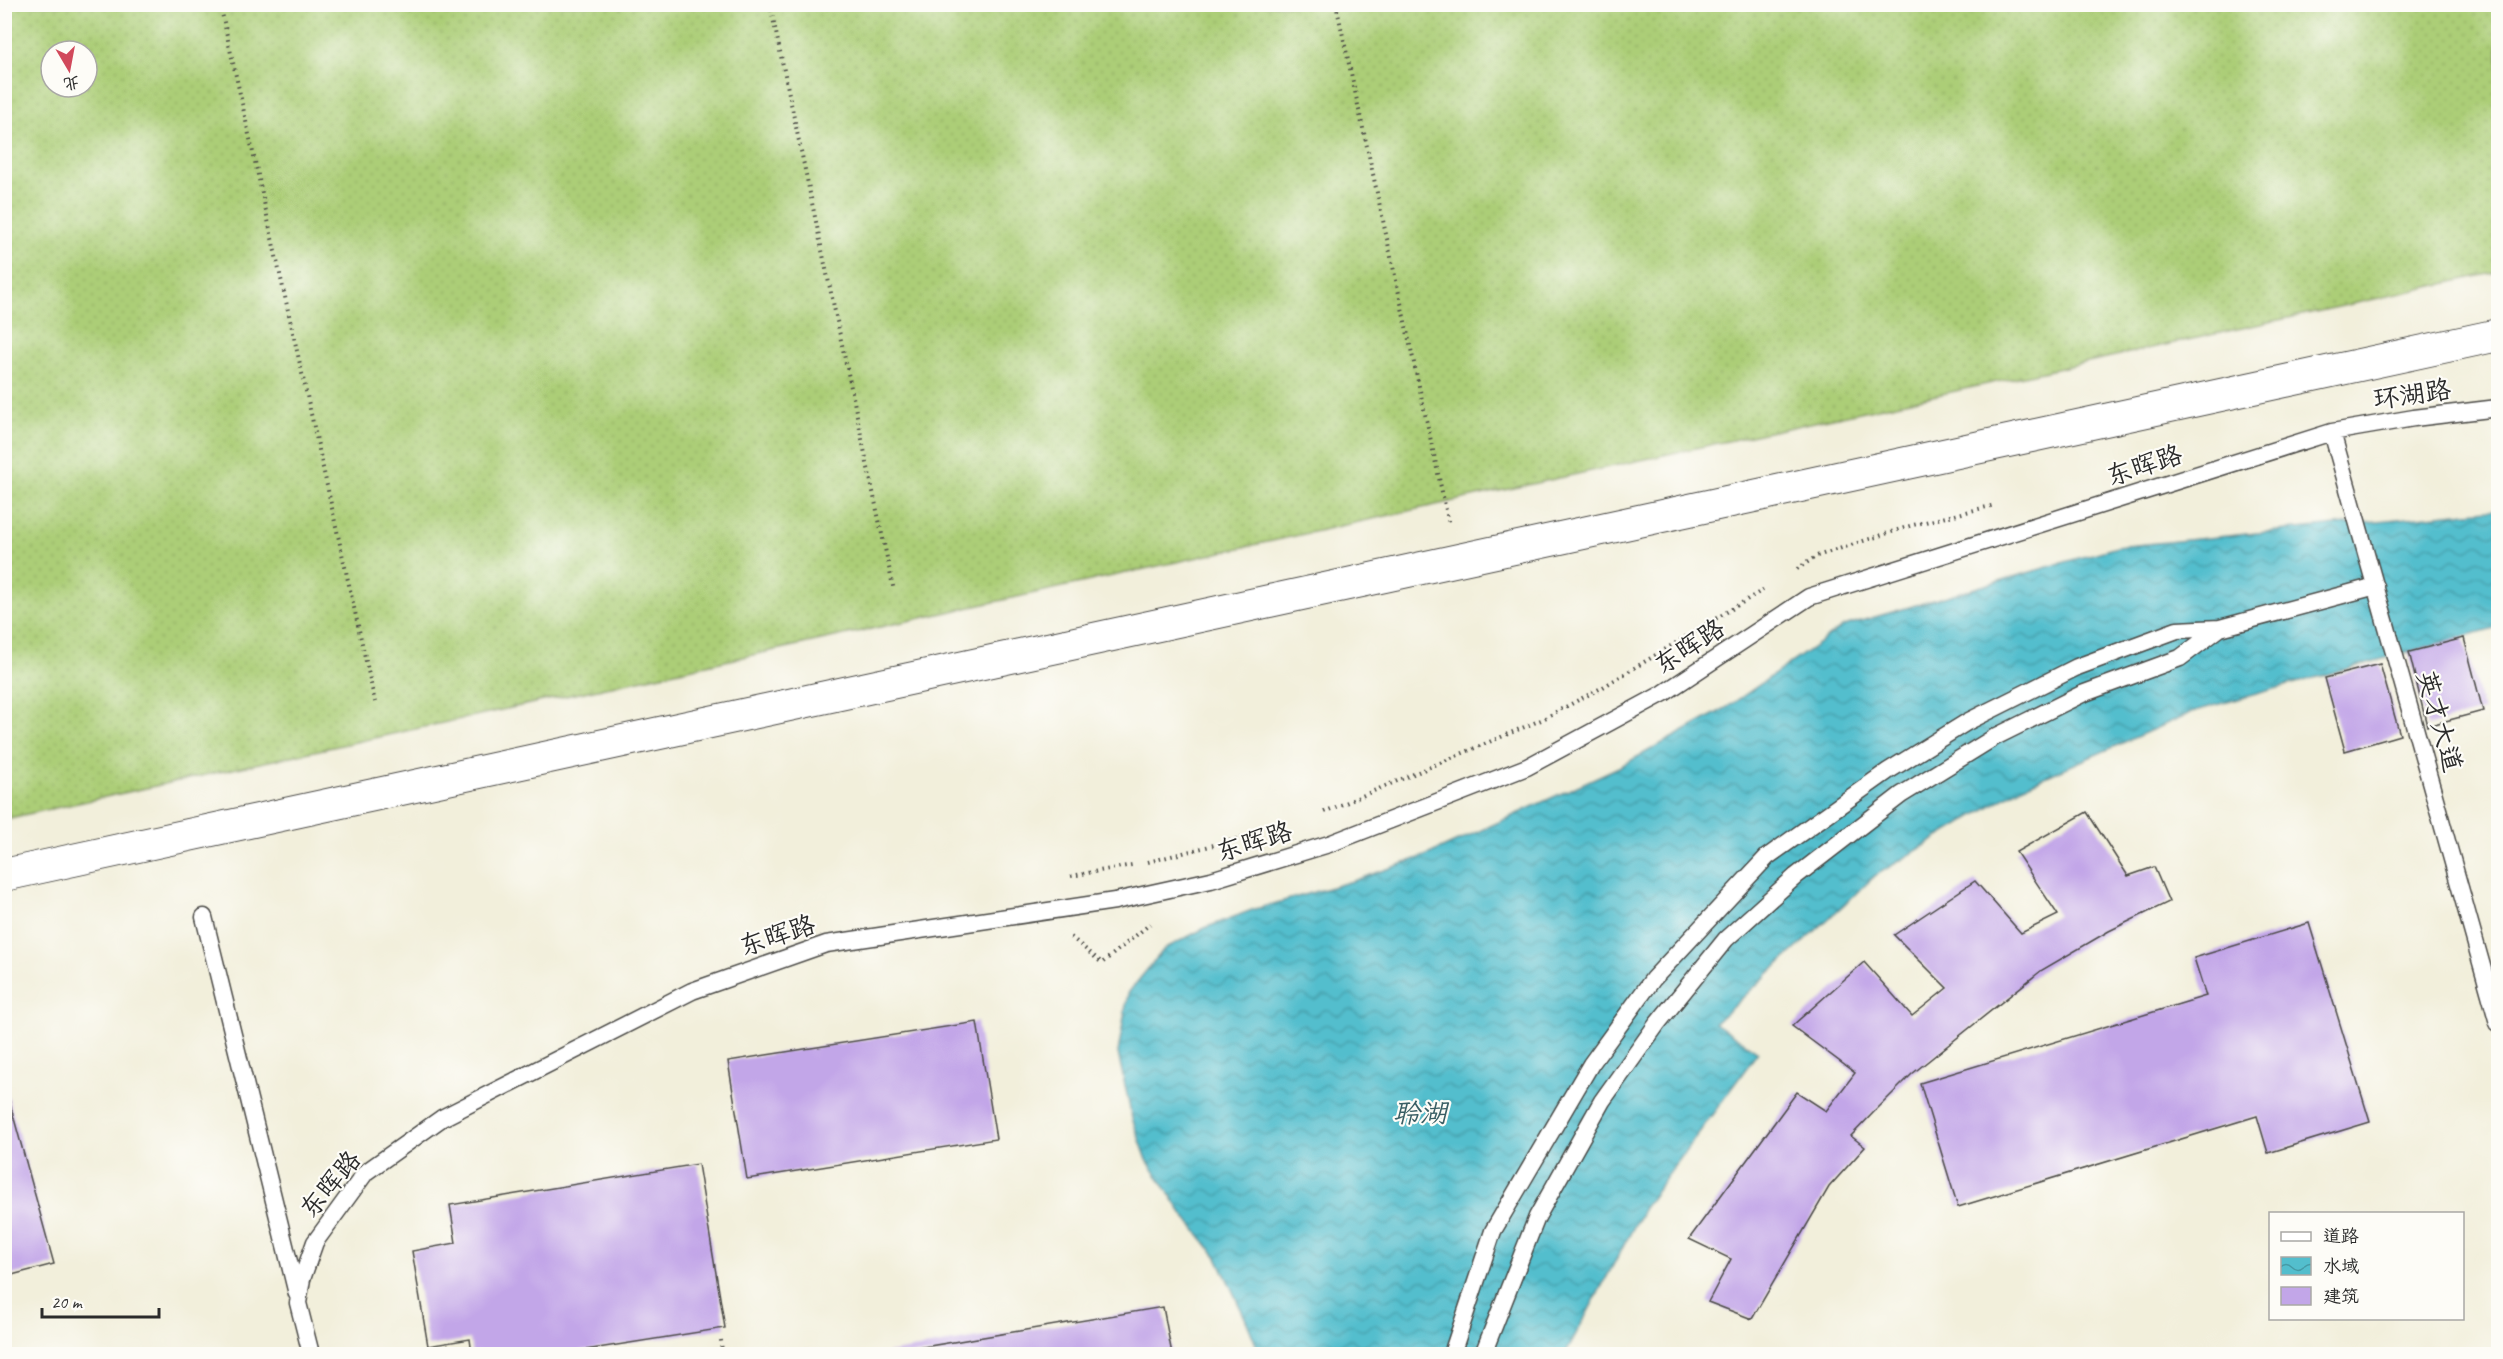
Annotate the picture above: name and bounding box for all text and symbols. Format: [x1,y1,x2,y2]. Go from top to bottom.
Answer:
north arrow [39,39,99,99]
text: 北 [62,72,81,94]
street label: 环湖路 [2371,373,2453,416]
street label: 东晖路 [2102,438,2186,493]
street label: 东晖路 [1648,611,1731,682]
street label: 英才大道 [2409,667,2470,776]
street label: 东晖路 [1212,814,1296,869]
street label: 东晖路 [735,908,819,963]
water label: 聆湖 [1393,1096,1450,1130]
street label: 东晖路 [293,1144,368,1225]
legend [2269,1212,2464,1320]
text: 道路 [2323,1225,2359,1247]
text: 水域 [2323,1255,2359,1277]
scale bar [42,1281,159,1319]
text: 建筑 [2323,1285,2359,1307]
text: 20 m [51,1291,84,1313]

